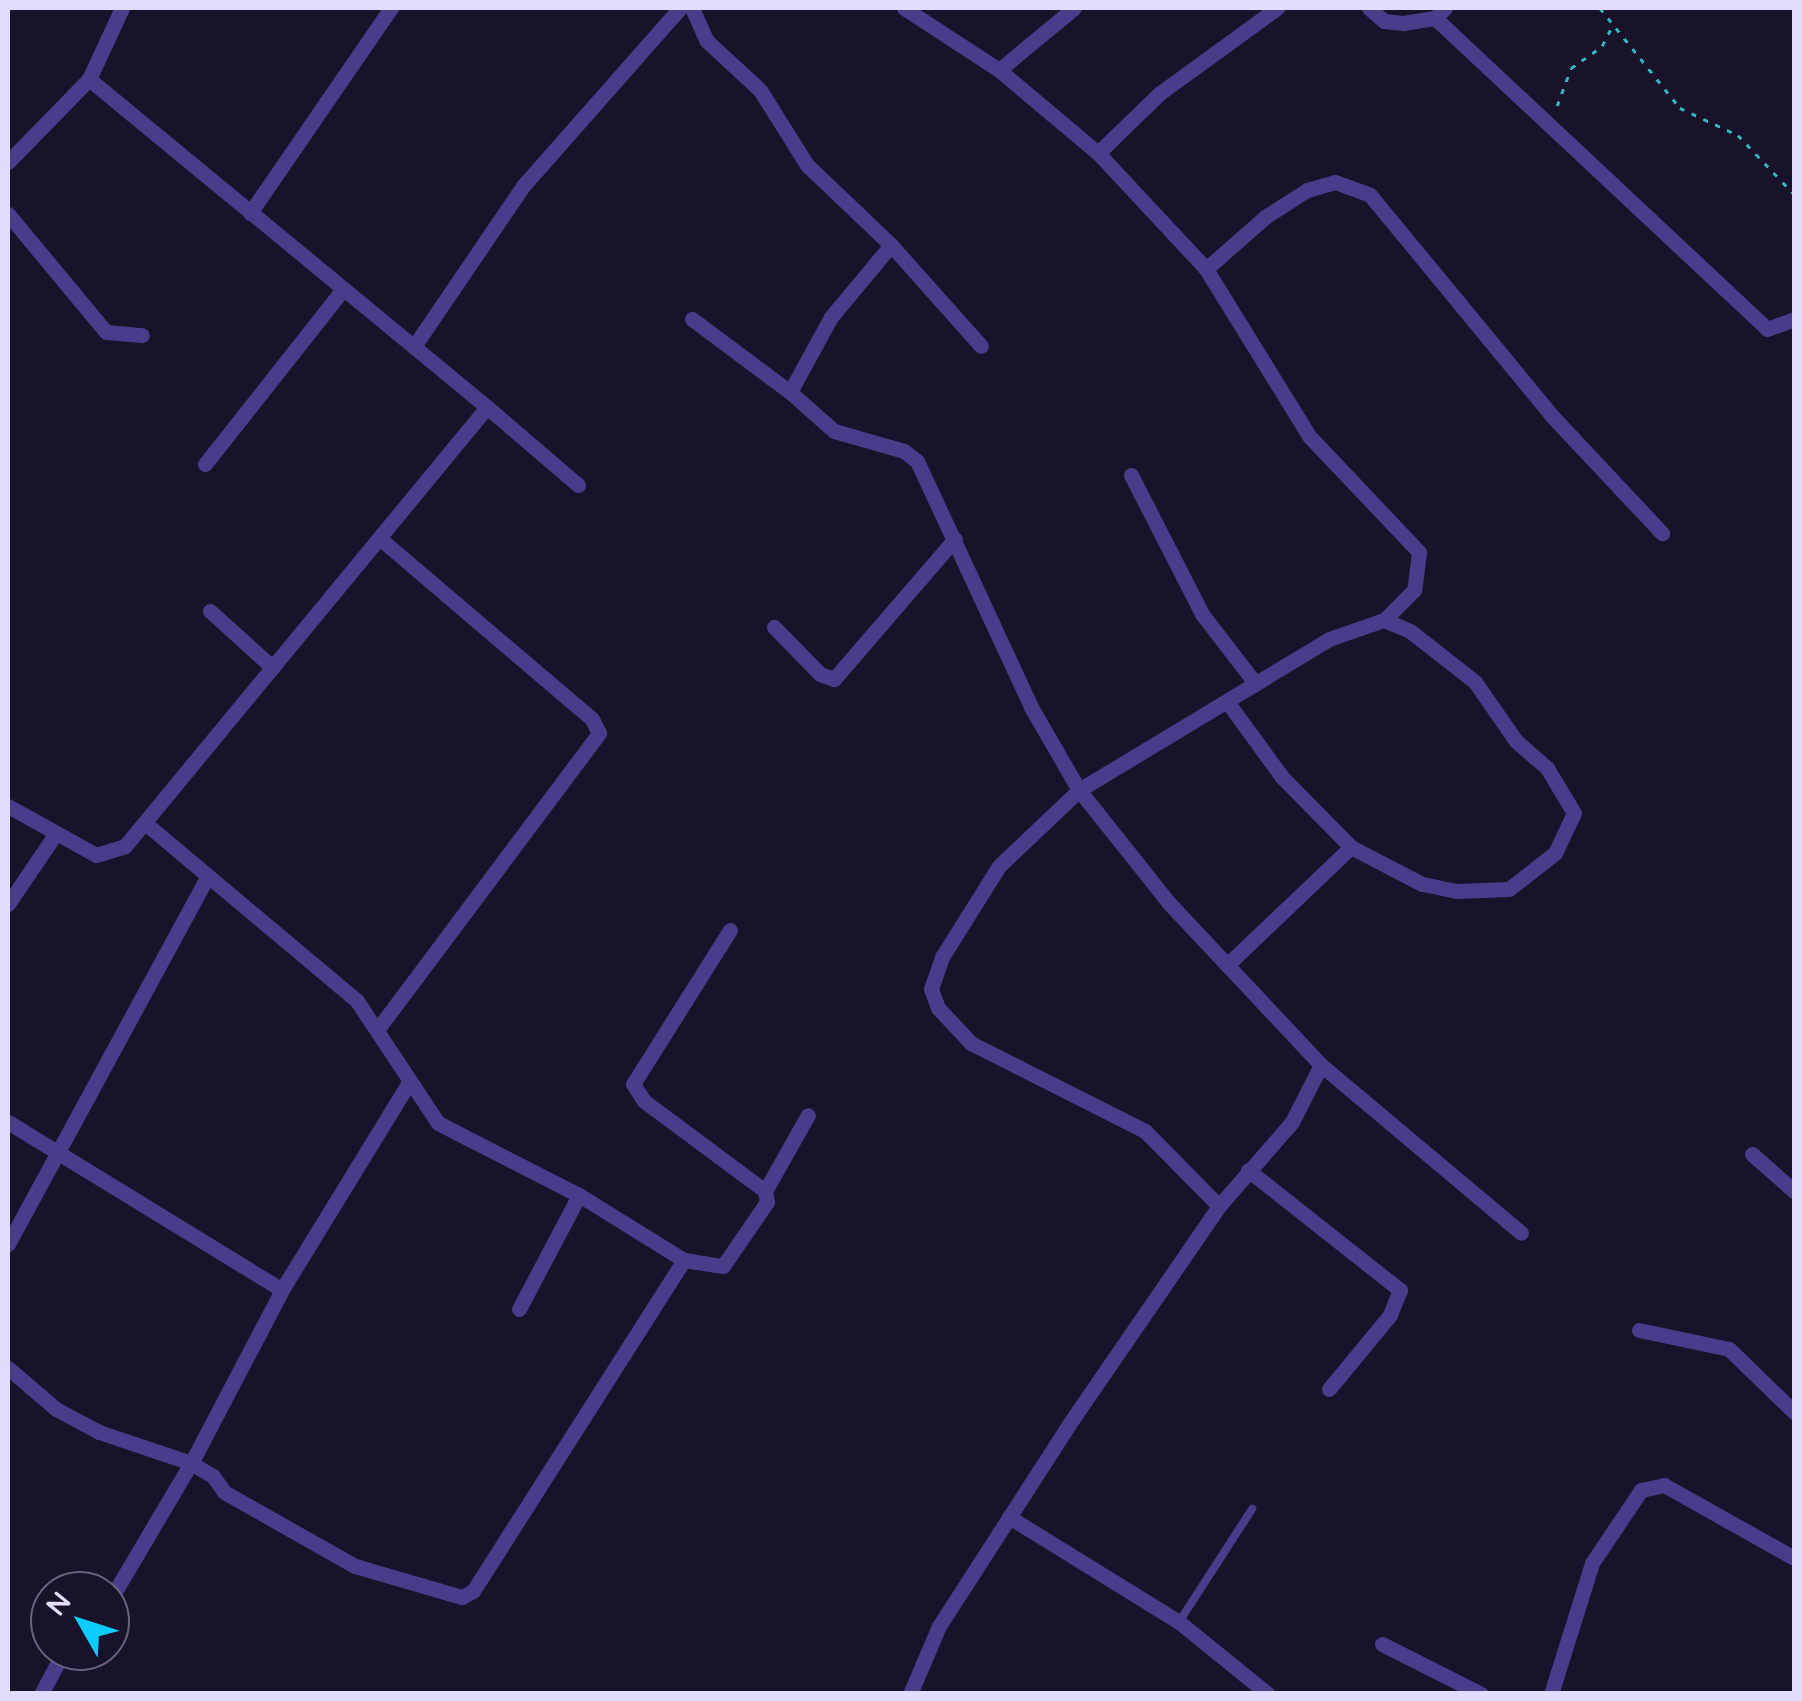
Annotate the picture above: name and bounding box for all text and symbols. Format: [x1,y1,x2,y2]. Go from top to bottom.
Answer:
north arrow [30,1571,130,1671]
text: N [38,1584,78,1622]

